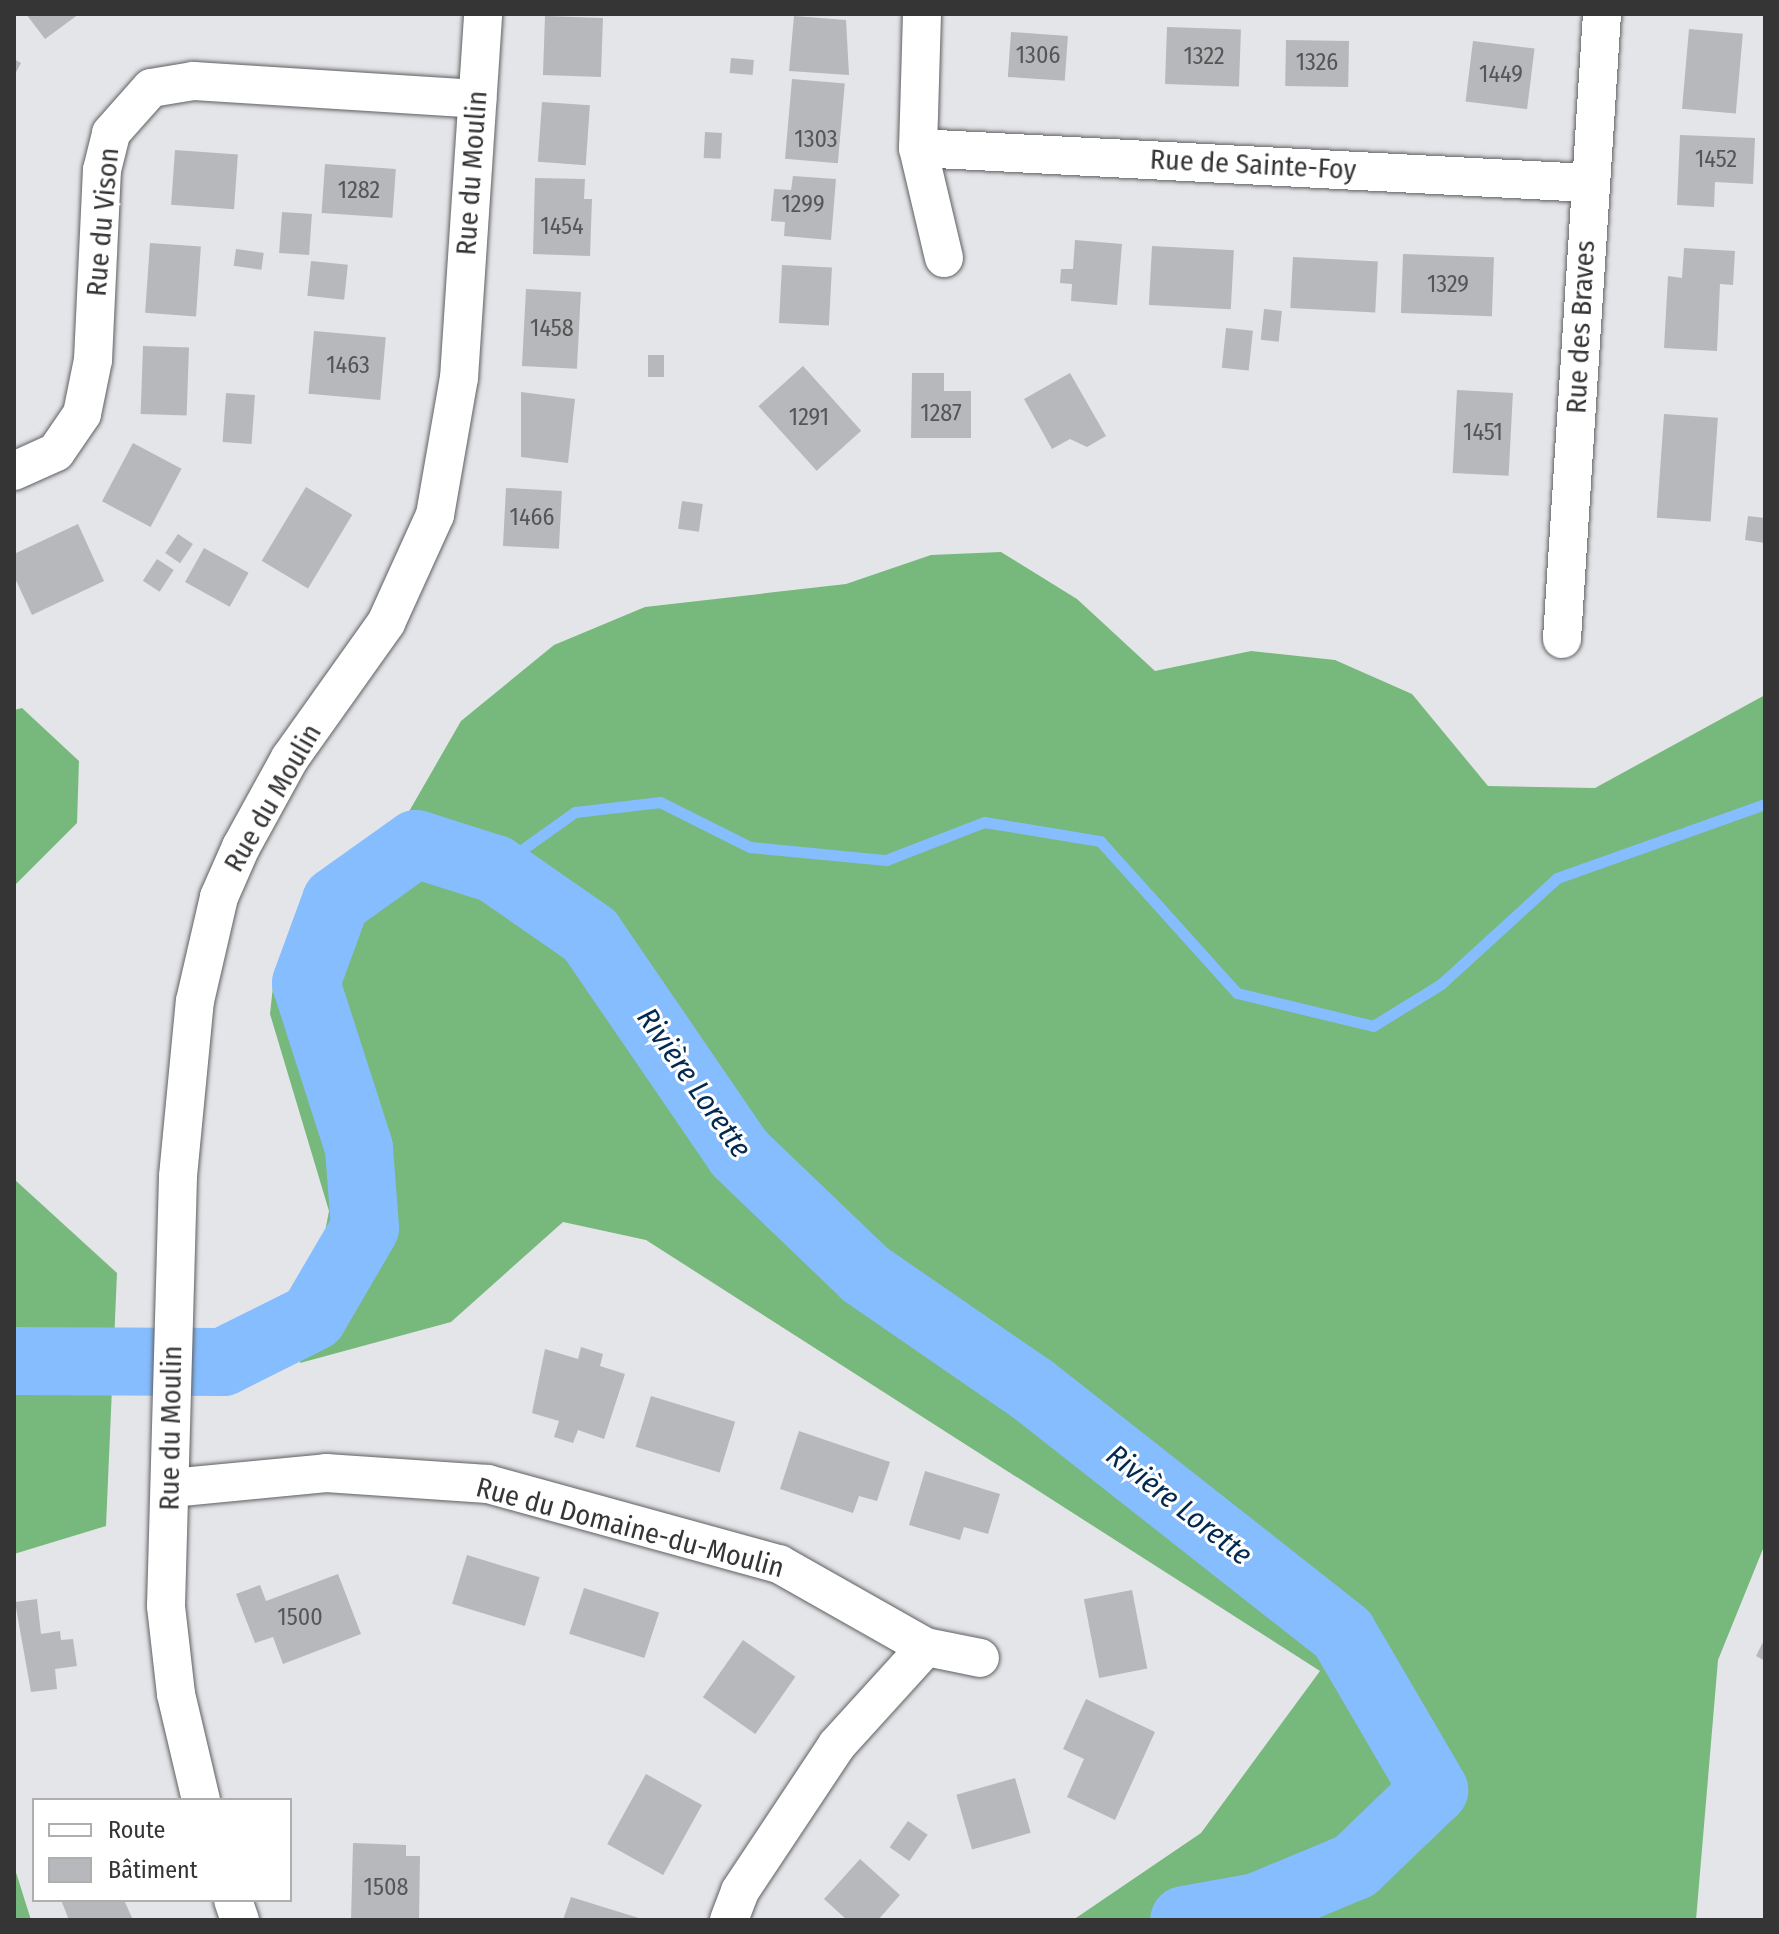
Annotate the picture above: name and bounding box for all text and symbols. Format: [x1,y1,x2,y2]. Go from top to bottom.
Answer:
house number: 1306 [1016,42,1060,70]
house number: 1322 [1183,43,1225,71]
house number: 1326 [1296,49,1338,77]
house number: 1449 [1479,61,1523,89]
street label: Rue du Moulin [449,90,495,256]
house number: 1303 [794,126,838,154]
street label: Rue de Sainte-Foy [1149,143,1357,187]
street label: Rue du Vison [80,146,126,298]
house number: 1452 [1695,146,1737,174]
house number: 1282 [338,177,380,205]
house number: 1299 [781,191,825,219]
house number: 1454 [540,213,584,241]
street label: Rue des Braves [1560,240,1602,414]
house number: 1329 [1427,271,1469,299]
house number: 1458 [530,315,574,343]
house number: 1463 [326,352,370,380]
house number: 1287 [920,400,962,428]
house number: 1291 [789,404,829,432]
house number: 1451 [1463,419,1503,447]
house number: 1466 [510,504,554,532]
street label: Rue du Moulin [217,718,329,878]
water label: Rivière Lorette [629,1001,759,1165]
street label: Rue du Moulin [153,1345,189,1511]
water label: Rivière Lorette [1099,1437,1259,1573]
street label: Rue du Domaine-du-Moulin [472,1471,788,1585]
house number: 1500 [277,1604,323,1632]
legend [32,1798,292,1902]
text: Route [108,1816,165,1844]
text: Bâtiment [108,1856,198,1884]
house number: 1508 [364,1874,408,1902]

